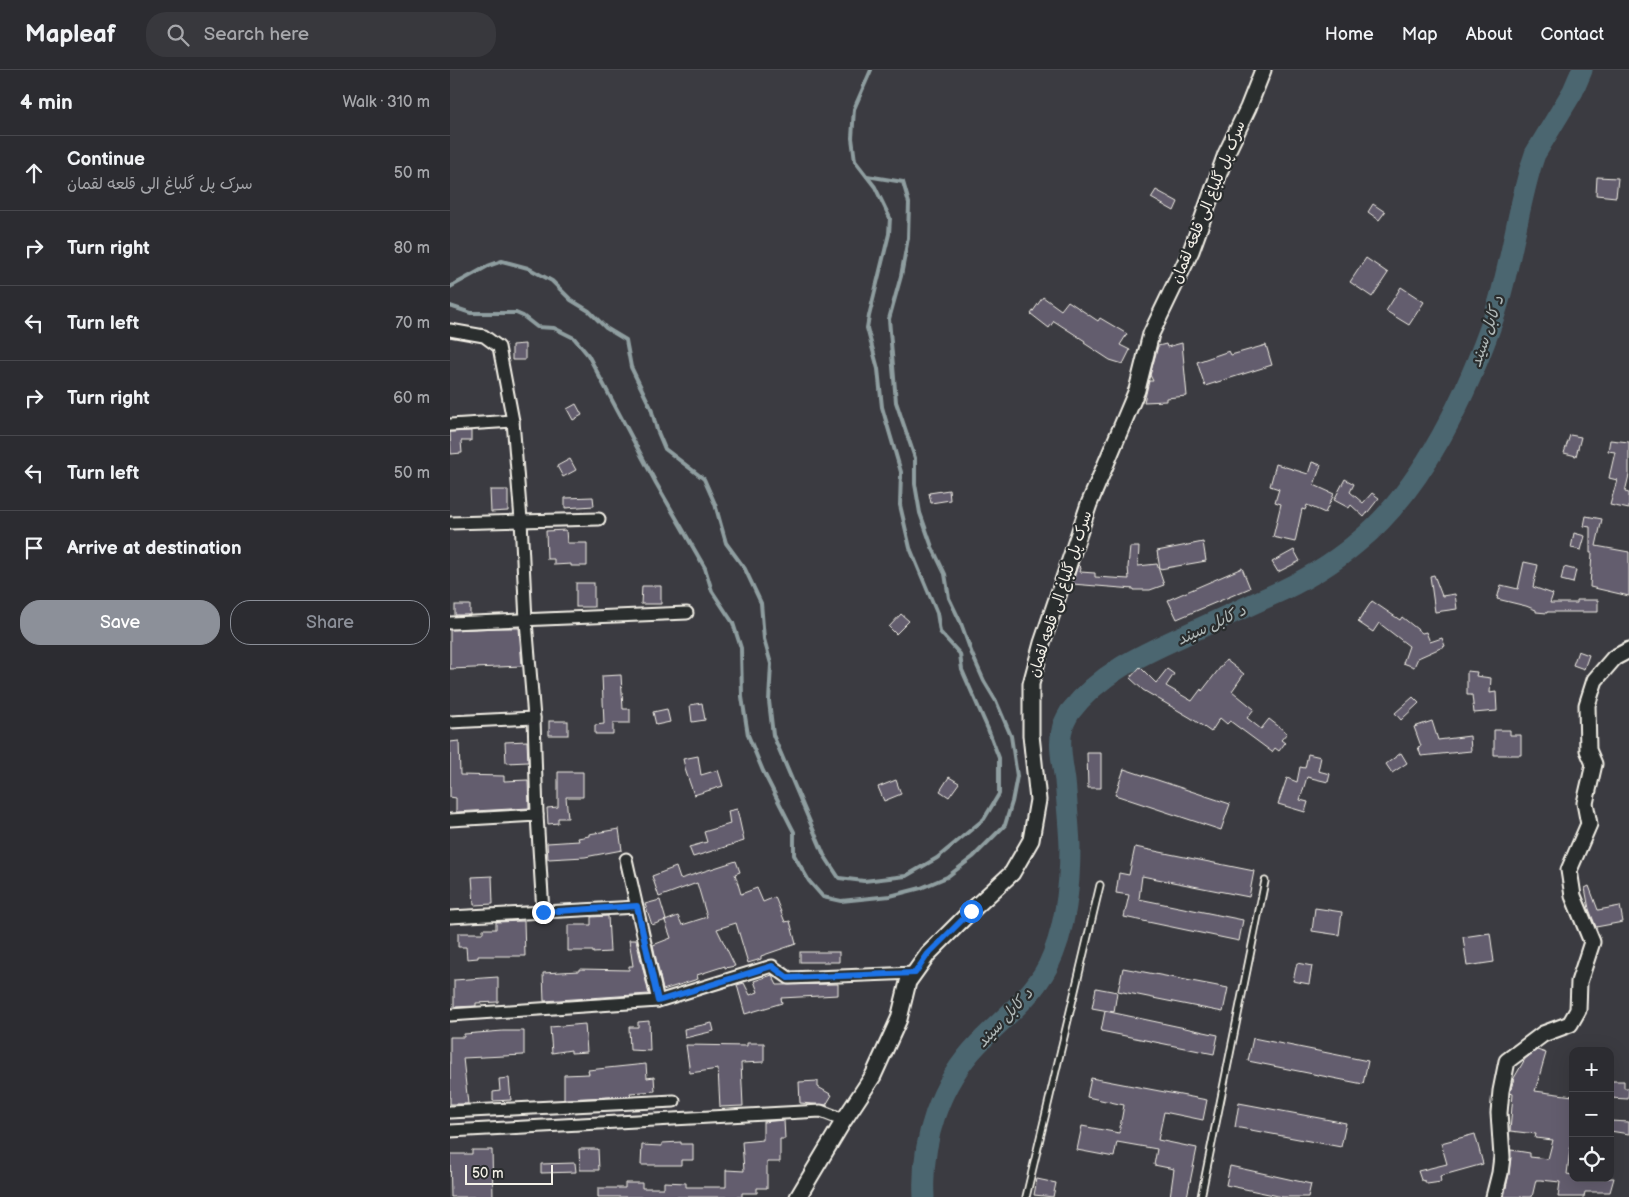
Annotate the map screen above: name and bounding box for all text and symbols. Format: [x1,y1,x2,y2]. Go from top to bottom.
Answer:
search box [146,12,496,57]
text: Mapleaf [25,20,116,49]
icon: search [164,21,192,49]
text: Search here [204,23,309,46]
text: Home [1325,24,1374,45]
text: Map [1402,24,1438,45]
text: About [1466,24,1513,45]
text: Contact [1541,24,1604,45]
text: 4 min [20,90,73,115]
text: Walk · 310 m [342,93,430,112]
street label: سرک پل گلباغ الی قلعه لقمان [1167,118,1250,286]
text: Continue [67,148,145,171]
icon: ahead [20,159,48,187]
text: 50 m [394,164,430,183]
text: سرک پل گلباغ الی قلعه لقمان [67,175,253,194]
icon: right [20,234,48,262]
text: Turn right [67,237,150,260]
text: 80 m [394,239,430,258]
water label: د کابل سيند [1466,293,1509,370]
icon: left [20,309,48,337]
text: Turn left [67,312,139,335]
text: 70 m [395,314,430,333]
icon: right [20,384,48,412]
text: Turn right [67,387,150,410]
text: 60 m [393,389,430,408]
icon: left [20,459,48,487]
text: Turn left [67,462,139,485]
text: 50 m [394,464,430,483]
street label: سرک پل گلباغ الی قلعه لقمان [1025,508,1096,680]
icon: arrive [20,534,48,562]
text: Arrive at destination [67,537,242,560]
button: Save [20,600,220,645]
button: Share [230,600,430,645]
water label: د کابل سيند [1174,601,1249,650]
route start [960,900,983,923]
route end [532,901,555,924]
water label: د کابل سيند [973,984,1037,1052]
map controls [1569,1047,1614,1182]
button: + [1569,1047,1614,1092]
button: − [1569,1092,1614,1137]
button: locate [1569,1137,1614,1182]
scale bar [465,1162,552,1185]
text: 50 m [472,1165,504,1182]

